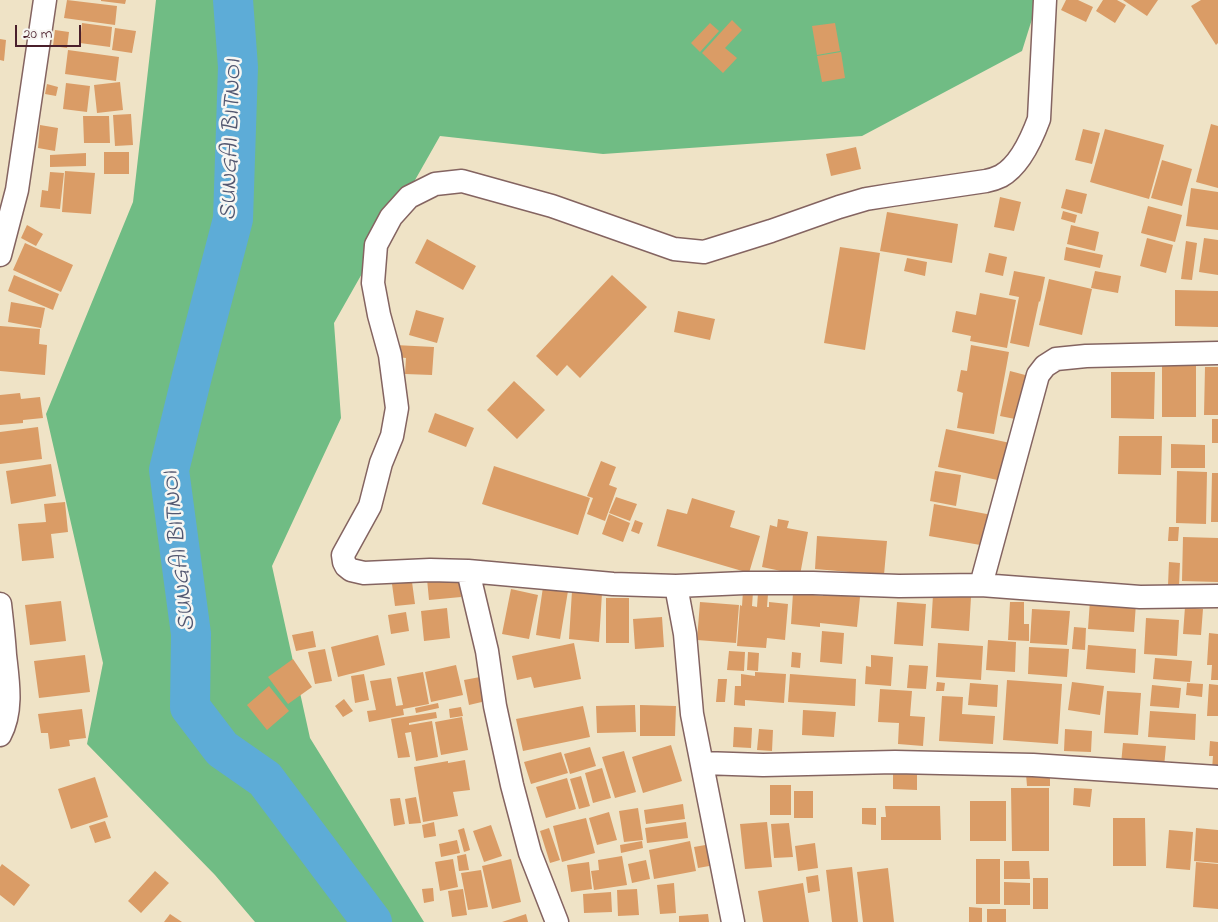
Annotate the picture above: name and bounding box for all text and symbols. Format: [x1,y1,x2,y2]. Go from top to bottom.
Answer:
scale bar [18,15,84,47]
text: 20 m [23,23,52,45]
water label: SUNGAI BITNOI [216,59,250,221]
water label: SUNGAI BITNOI [158,469,204,633]

